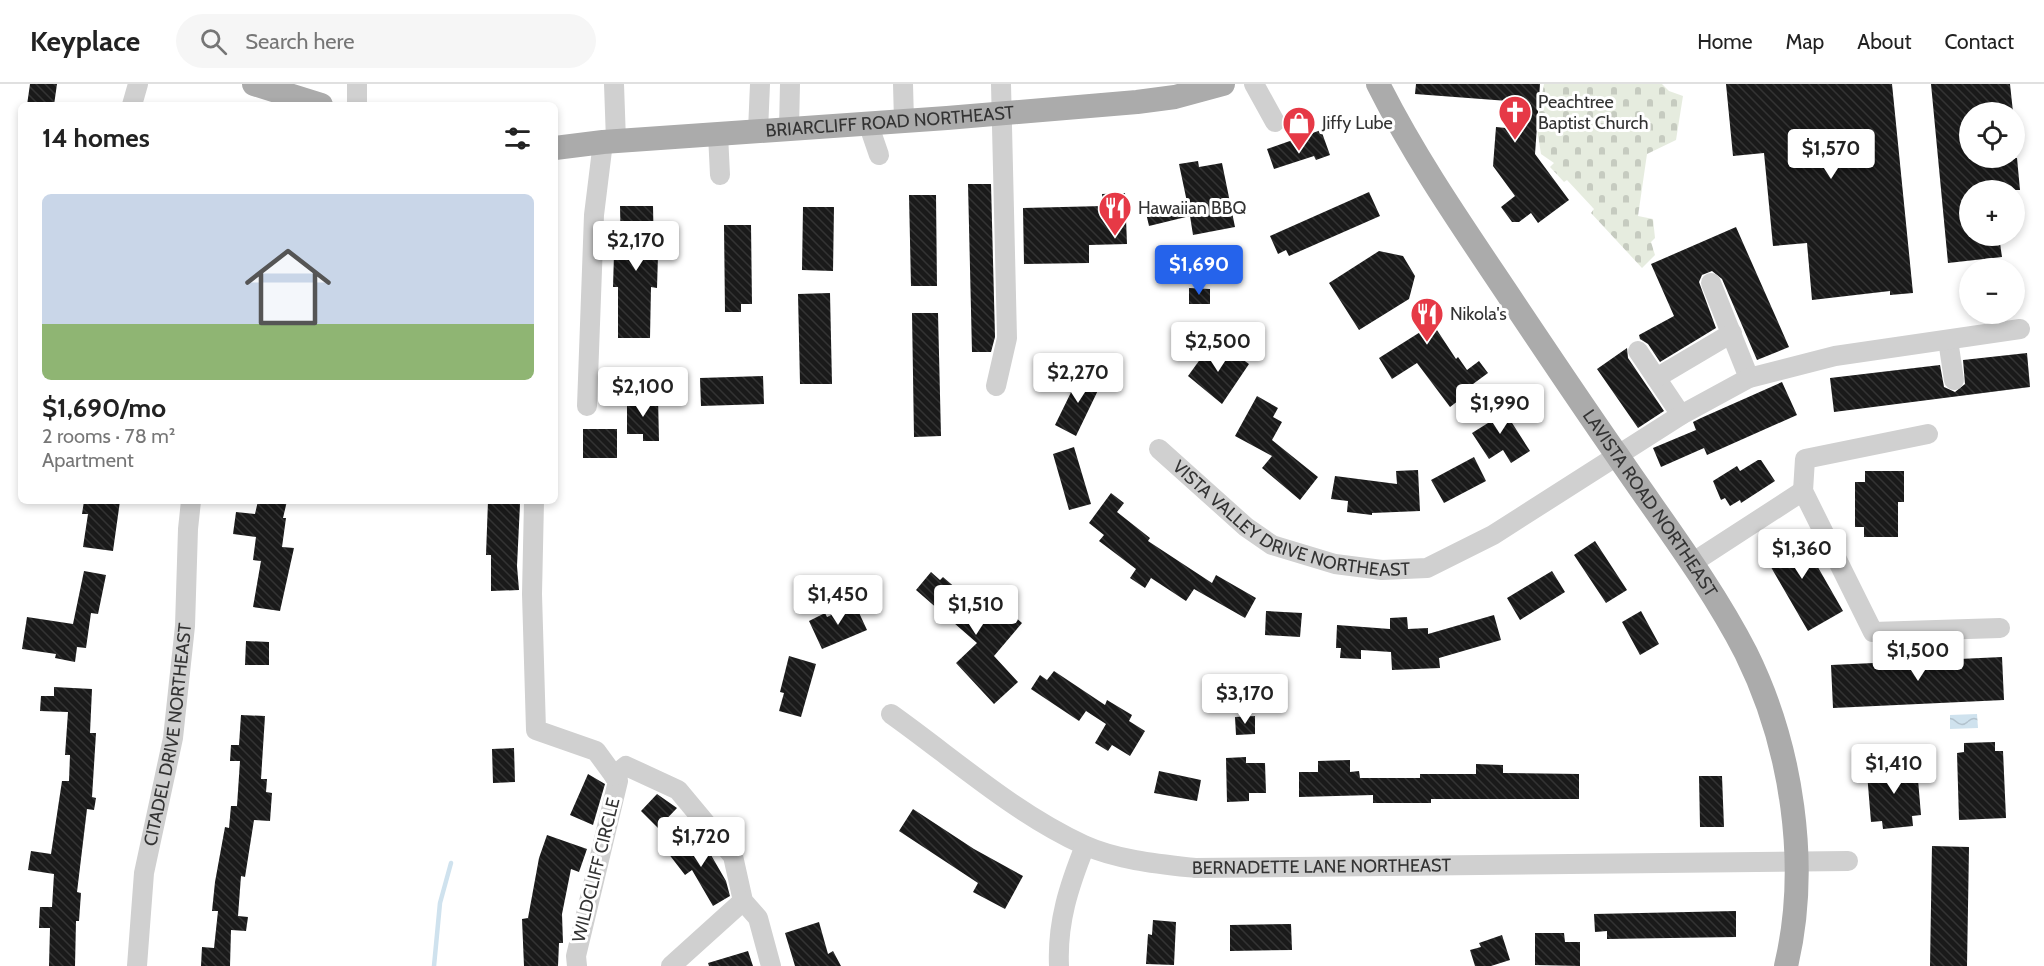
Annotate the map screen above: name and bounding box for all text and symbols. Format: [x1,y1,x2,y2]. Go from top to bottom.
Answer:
search box [176,14,596,68]
text: Keyplace [30,24,140,58]
icon: search [197,25,230,58]
text: Search here [245,28,355,55]
text: Home [1697,29,1753,54]
text: Map [1786,29,1824,54]
text: About [1857,29,1911,54]
text: Contact [1944,29,2014,54]
place label: Peachtree Baptist Church [1538,91,1648,134]
church icon: Peachtree Baptist Church [1497,94,1533,141]
street label: BRIARCLIFF ROAD NORTHEAST [765,101,1016,142]
map controls [1959,102,2025,324]
button: locate [1959,102,2025,168]
shop icon: Jiffy Lube [1281,105,1317,152]
place label: Jiffy Lube [1321,112,1393,134]
text: 14 homes [42,122,150,154]
icon: filters [501,122,534,155]
pin: $1,570 [1782,129,1880,180]
text: $1,570 [1802,136,1860,160]
button: + [1959,180,2025,246]
restaurant icon: Hawaiian BBQ [1097,190,1133,237]
place label: Hawaiian BBQ [1138,197,1246,219]
pin: $2,170 [587,221,685,272]
text: $2,170 [607,228,665,252]
icon: home [234,233,342,341]
pin: $1,690 [1150,245,1248,296]
text: $1,690 [1169,252,1229,276]
button: − [1959,258,2025,324]
restaurant icon: Nikola's [1409,296,1445,343]
place label: Nikola's [1450,303,1507,325]
pin: $2,500 [1169,322,1267,373]
text: $2,500 [1185,329,1251,353]
pin: $2,270 [1029,353,1127,404]
text: $2,270 [1047,360,1109,384]
pin: $2,100 [594,367,692,418]
text: $2,100 [612,374,674,398]
pin: $1,990 [1451,384,1549,435]
text: $1,990 [1470,391,1530,415]
text: $1,690/mo [42,392,166,424]
street label: LAVISTA ROAD NORTHEAST [1578,405,1722,601]
text: 2 rooms · 78 m² [42,424,175,448]
text: Apartment [42,448,134,472]
street label: VISTA VALLEY DRIVE NORTHEAST [1168,456,1411,581]
pin: $1,360 [1753,529,1851,580]
text: $1,360 [1772,536,1832,560]
pin: $1,450 [789,575,887,626]
text: $1,450 [808,582,868,606]
pin: $1,510 [927,585,1025,636]
text: $1,510 [948,592,1004,616]
street label: CITADEL DRIVE NORTHEAST [139,622,196,848]
pin: $1,500 [1869,631,1967,682]
text: $1,500 [1887,638,1949,662]
pin: $3,170 [1196,674,1294,725]
text: $3,170 [1216,681,1274,705]
pin: $1,410 [1845,744,1943,795]
text: $1,410 [1865,751,1923,775]
street label: WILDCLIFF CIRCLE [567,796,625,944]
pin: $1,720 [652,817,750,868]
text: $1,720 [672,824,730,848]
street label: BERNADETTE LANE NORTHEAST [1192,854,1452,879]

